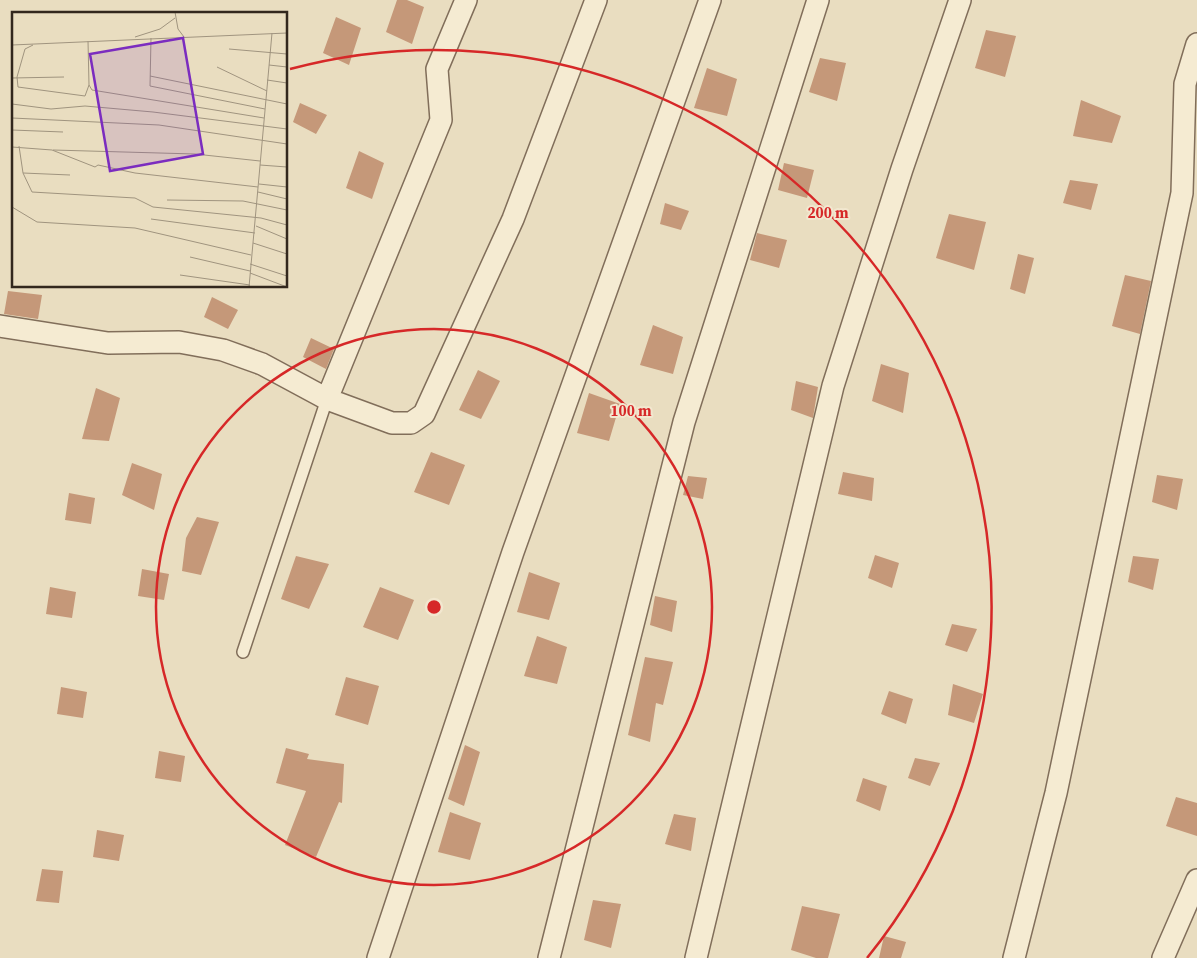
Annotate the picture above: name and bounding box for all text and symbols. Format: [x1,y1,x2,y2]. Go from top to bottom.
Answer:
inset map [12,12,288,288]
text: 200 m [807,202,849,223]
text: 100 m [610,400,652,421]
centre of rings [425,598,443,616]

